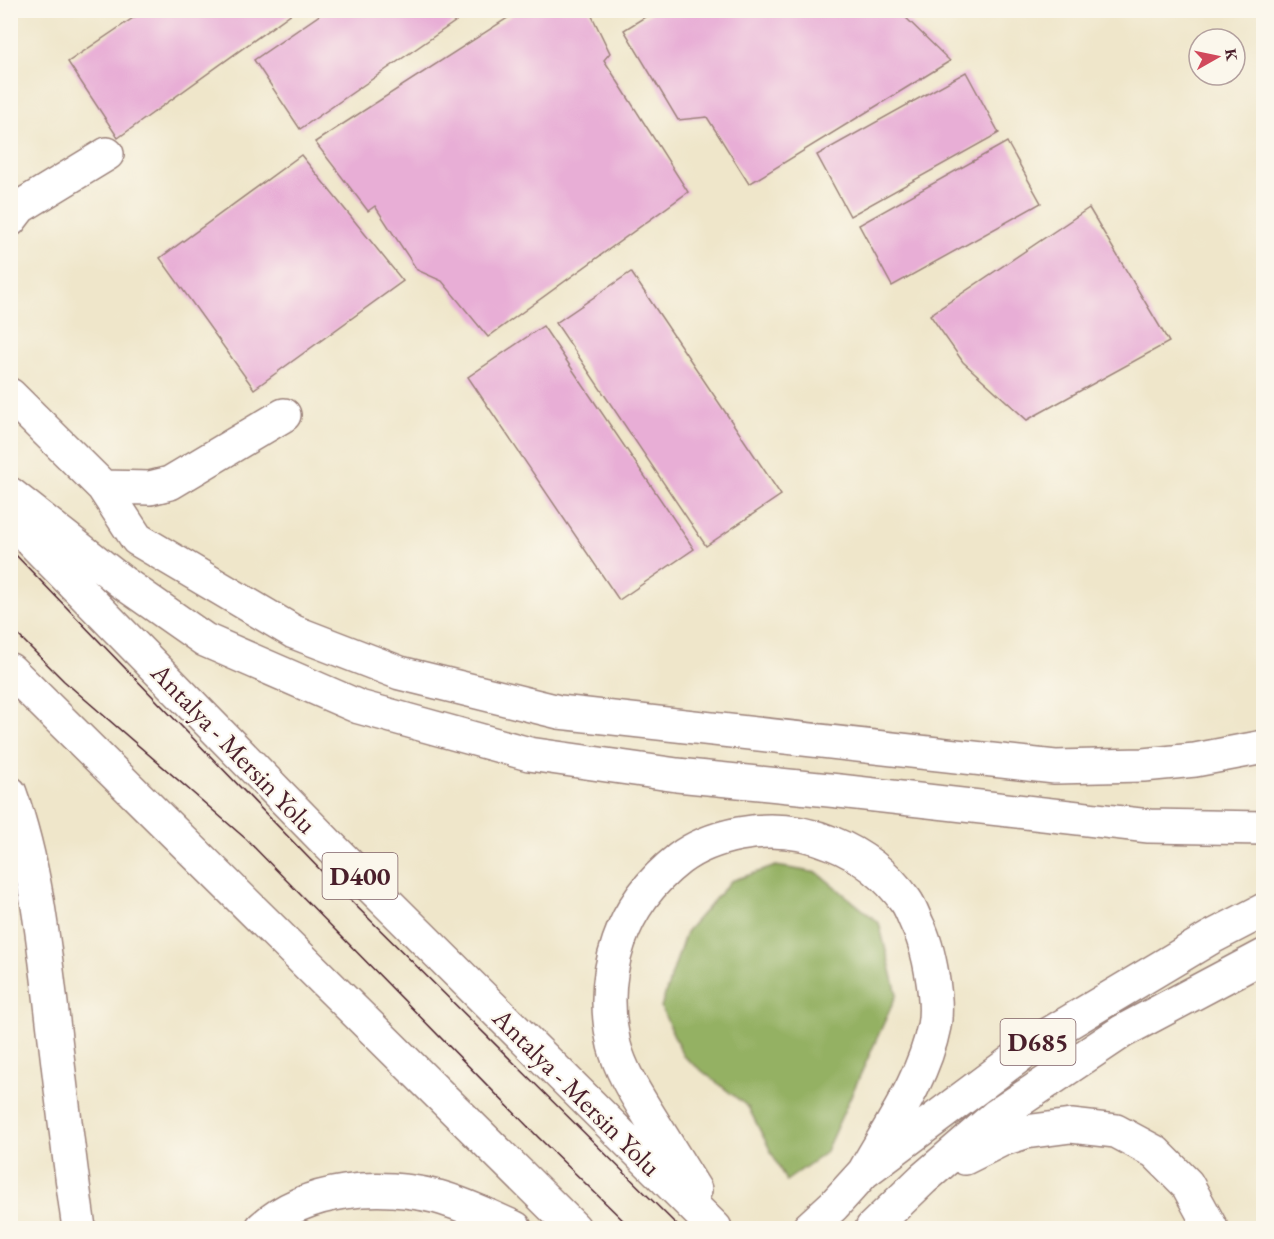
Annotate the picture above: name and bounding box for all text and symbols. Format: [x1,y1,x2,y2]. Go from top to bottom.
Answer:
north arrow [1187,27,1247,87]
text: K [1220,47,1243,63]
street label: Antalya - Mersin Yolu [143,655,324,841]
road number: D400 [322,853,398,899]
street label: Antalya - Mersin Yolu [485,1000,669,1184]
road number: D685 [1000,1019,1076,1065]

